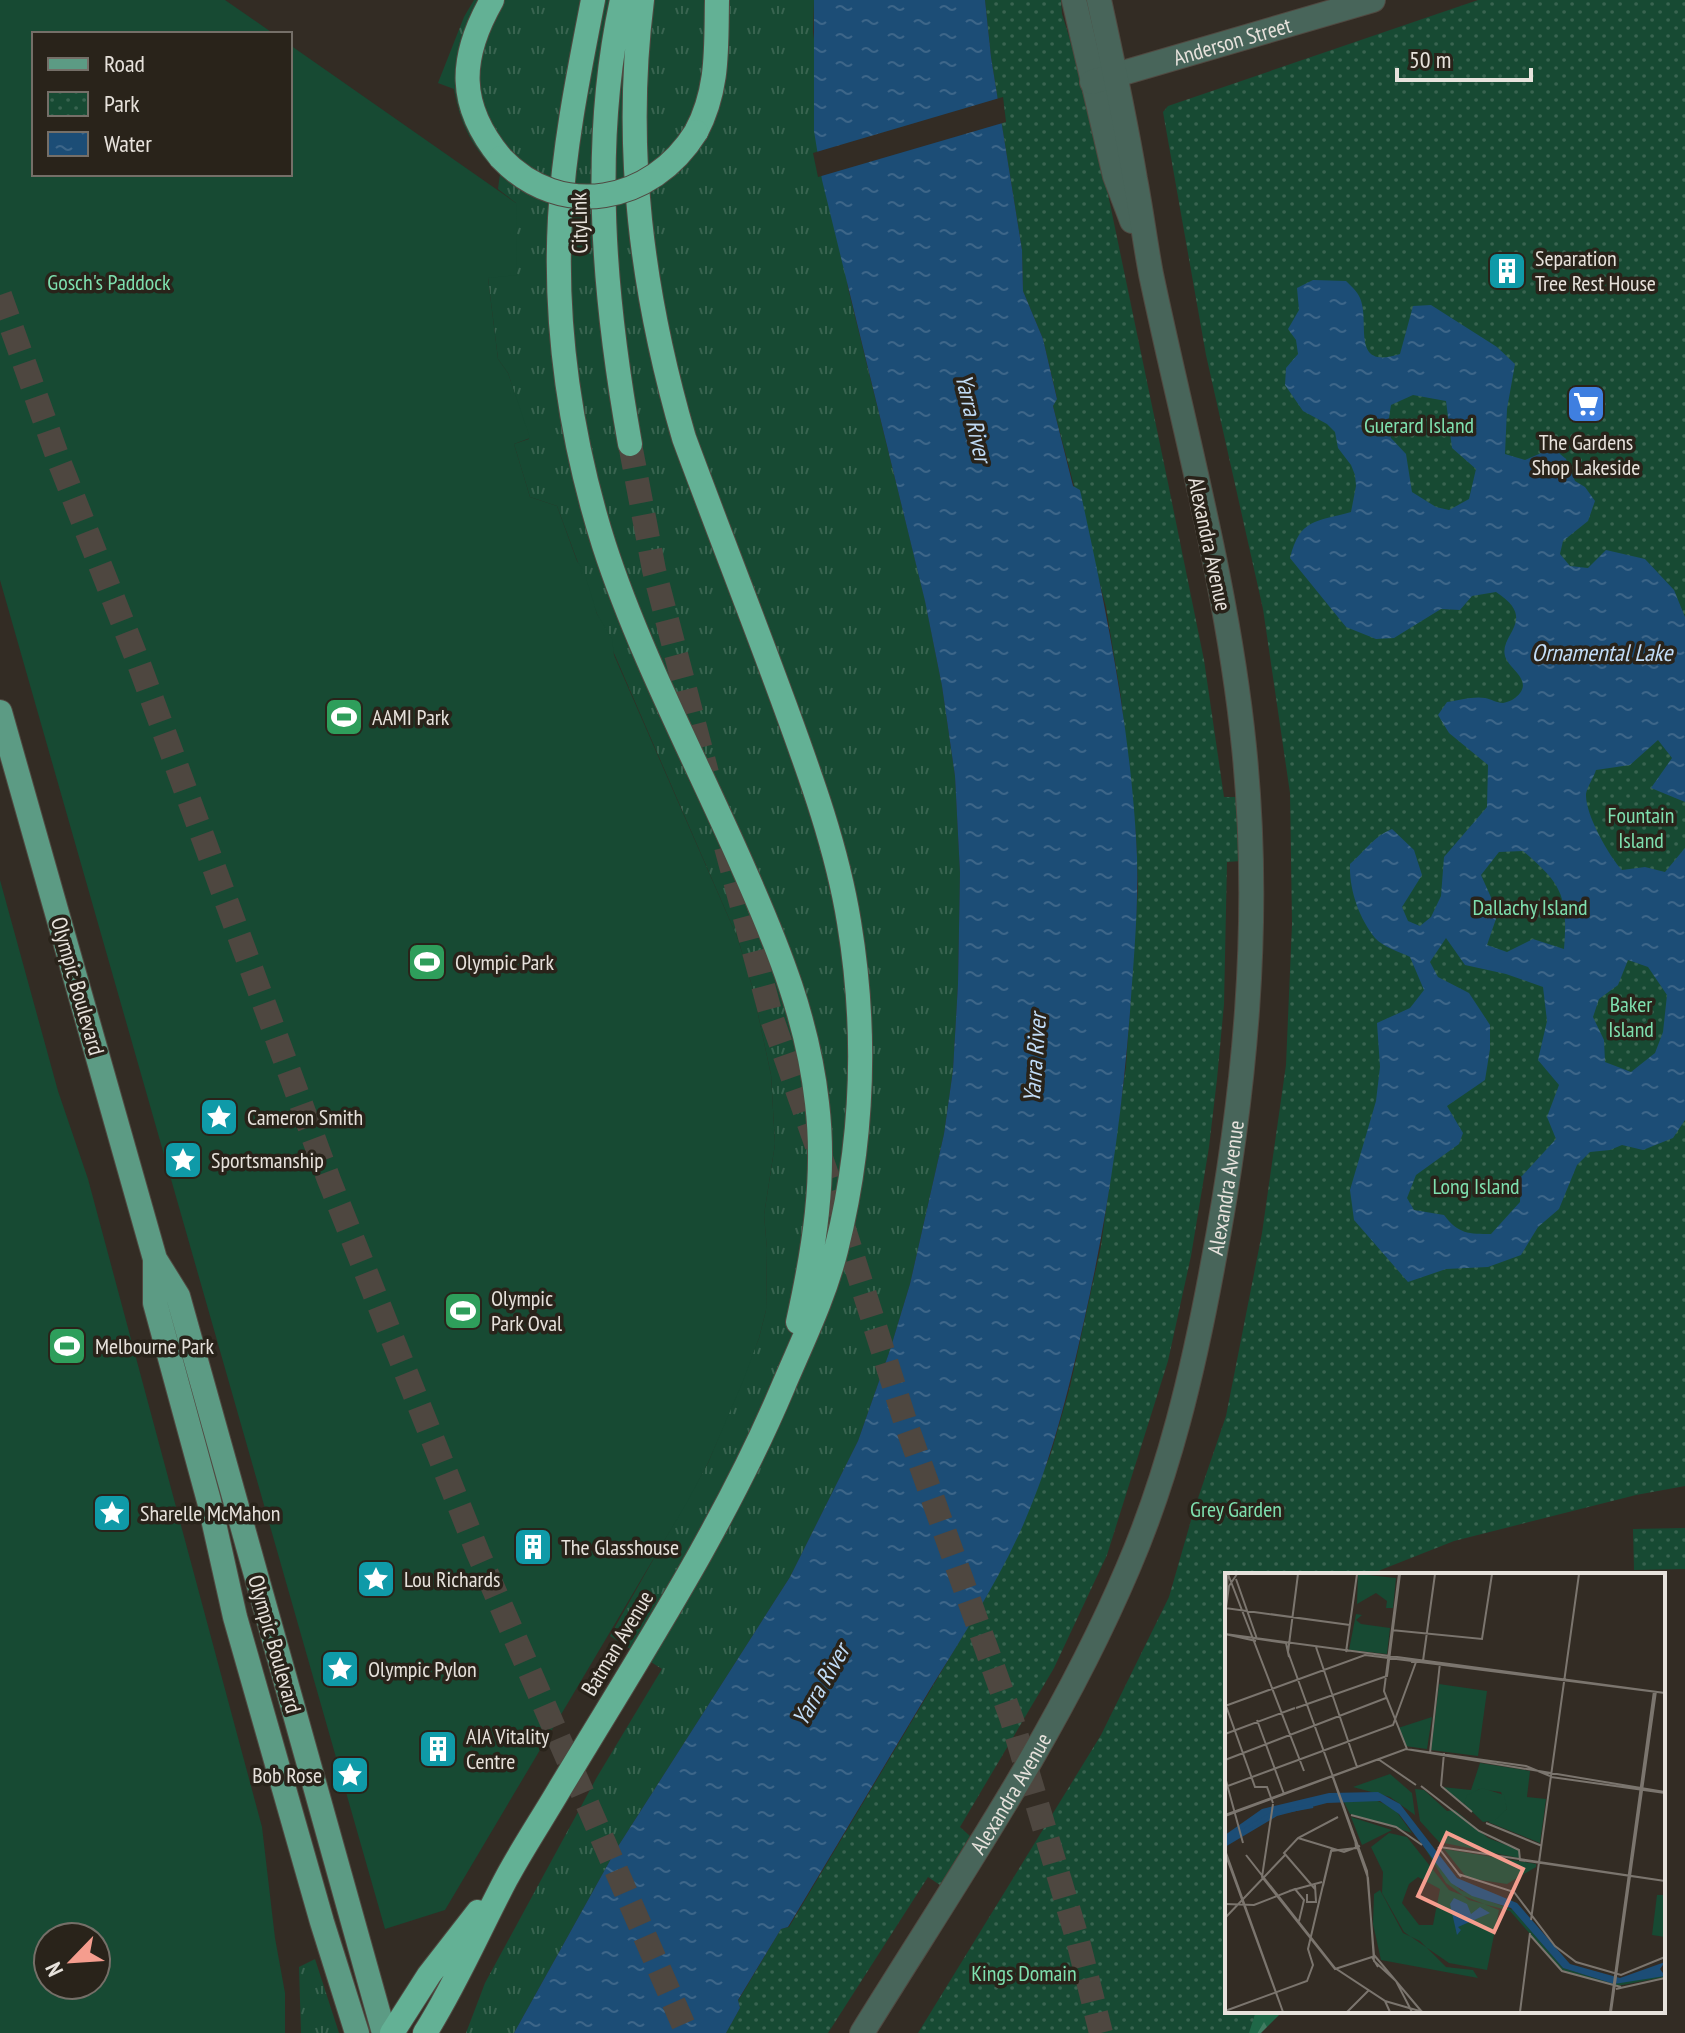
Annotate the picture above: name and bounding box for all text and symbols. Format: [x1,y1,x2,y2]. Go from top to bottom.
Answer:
street label: Anderson Street [1170,11,1294,72]
legend [32,32,292,176]
scale bar [1397,32,1531,82]
text: 50 m [1409,44,1451,75]
text: Road [104,48,145,79]
text: Park [104,88,140,119]
text: Water [104,128,152,159]
street label: CityLink [564,192,594,254]
place label: Separation Tree Rest House [1535,244,1656,297]
building icon: Separation Tree Rest House [1486,250,1528,292]
park label: Gosch's Paddock [47,268,171,296]
water label: Yarra River [948,371,999,468]
supermarket icon: The Gardens Shop Lakeside [1565,383,1607,425]
park label: Guerard Island [1364,411,1474,439]
place label: The Gardens Shop Lakeside [1532,428,1640,481]
street label: Alexandra Avenue [1182,475,1238,613]
water label: Ornamental Lake [1531,637,1675,668]
sports icon: AAMI Park [323,696,365,738]
place label: AAMI Park [372,703,450,731]
park label: Fountain Island [1607,801,1675,854]
park label: Dallachy Island [1473,893,1587,921]
street label: Olympic Boulevard [45,914,111,1058]
sports icon: Olympic Park [406,941,448,983]
place label: Olympic Park [455,948,554,976]
park label: Baker Island [1608,990,1654,1043]
water label: Yarra River [1016,1009,1053,1104]
place icon: Cameron Smith [198,1096,240,1138]
place label: Cameron Smith [247,1103,363,1131]
street label: Alexandra Avenue [1201,1119,1250,1257]
place icon: Sportsmanship [162,1139,204,1181]
place label: Sportsmanship [211,1146,324,1174]
park label: Long Island [1432,1172,1520,1200]
place label: Olympic Park Oval [491,1284,563,1337]
sports icon: Olympic Park Oval [442,1290,484,1332]
sports icon: Melbourne Park [46,1325,88,1367]
place label: Melbourne Park [95,1332,214,1360]
place icon: Sharelle McMahon [91,1492,133,1534]
park label: Grey Garden [1190,1495,1282,1523]
place label: Sharelle McMahon [140,1499,281,1527]
building icon: The Glasshouse [512,1526,554,1568]
place label: The Glasshouse [561,1533,679,1561]
place icon: Lou Richards [355,1558,397,1600]
place label: Lou Richards [404,1565,501,1593]
street label: Olympic Boulevard [242,1572,308,1716]
inset map [1225,1573,1665,2013]
street label: Batman Avenue [575,1585,659,1701]
water label: Yarra River [785,1635,858,1731]
place icon: Olympic Pylon [319,1648,361,1690]
place label: Olympic Pylon [368,1655,477,1683]
place label: AIA Vitality Centre [466,1722,550,1775]
building icon: AIA Vitality Centre [417,1728,459,1770]
street label: Alexandra Avenue [964,1728,1057,1859]
place icon: Bob Rose [329,1754,371,1796]
place label: Bob Rose [252,1761,322,1789]
north arrow [32,1921,112,2001]
text: N [39,1958,69,1981]
park label: Kings Domain [971,1959,1077,1987]

